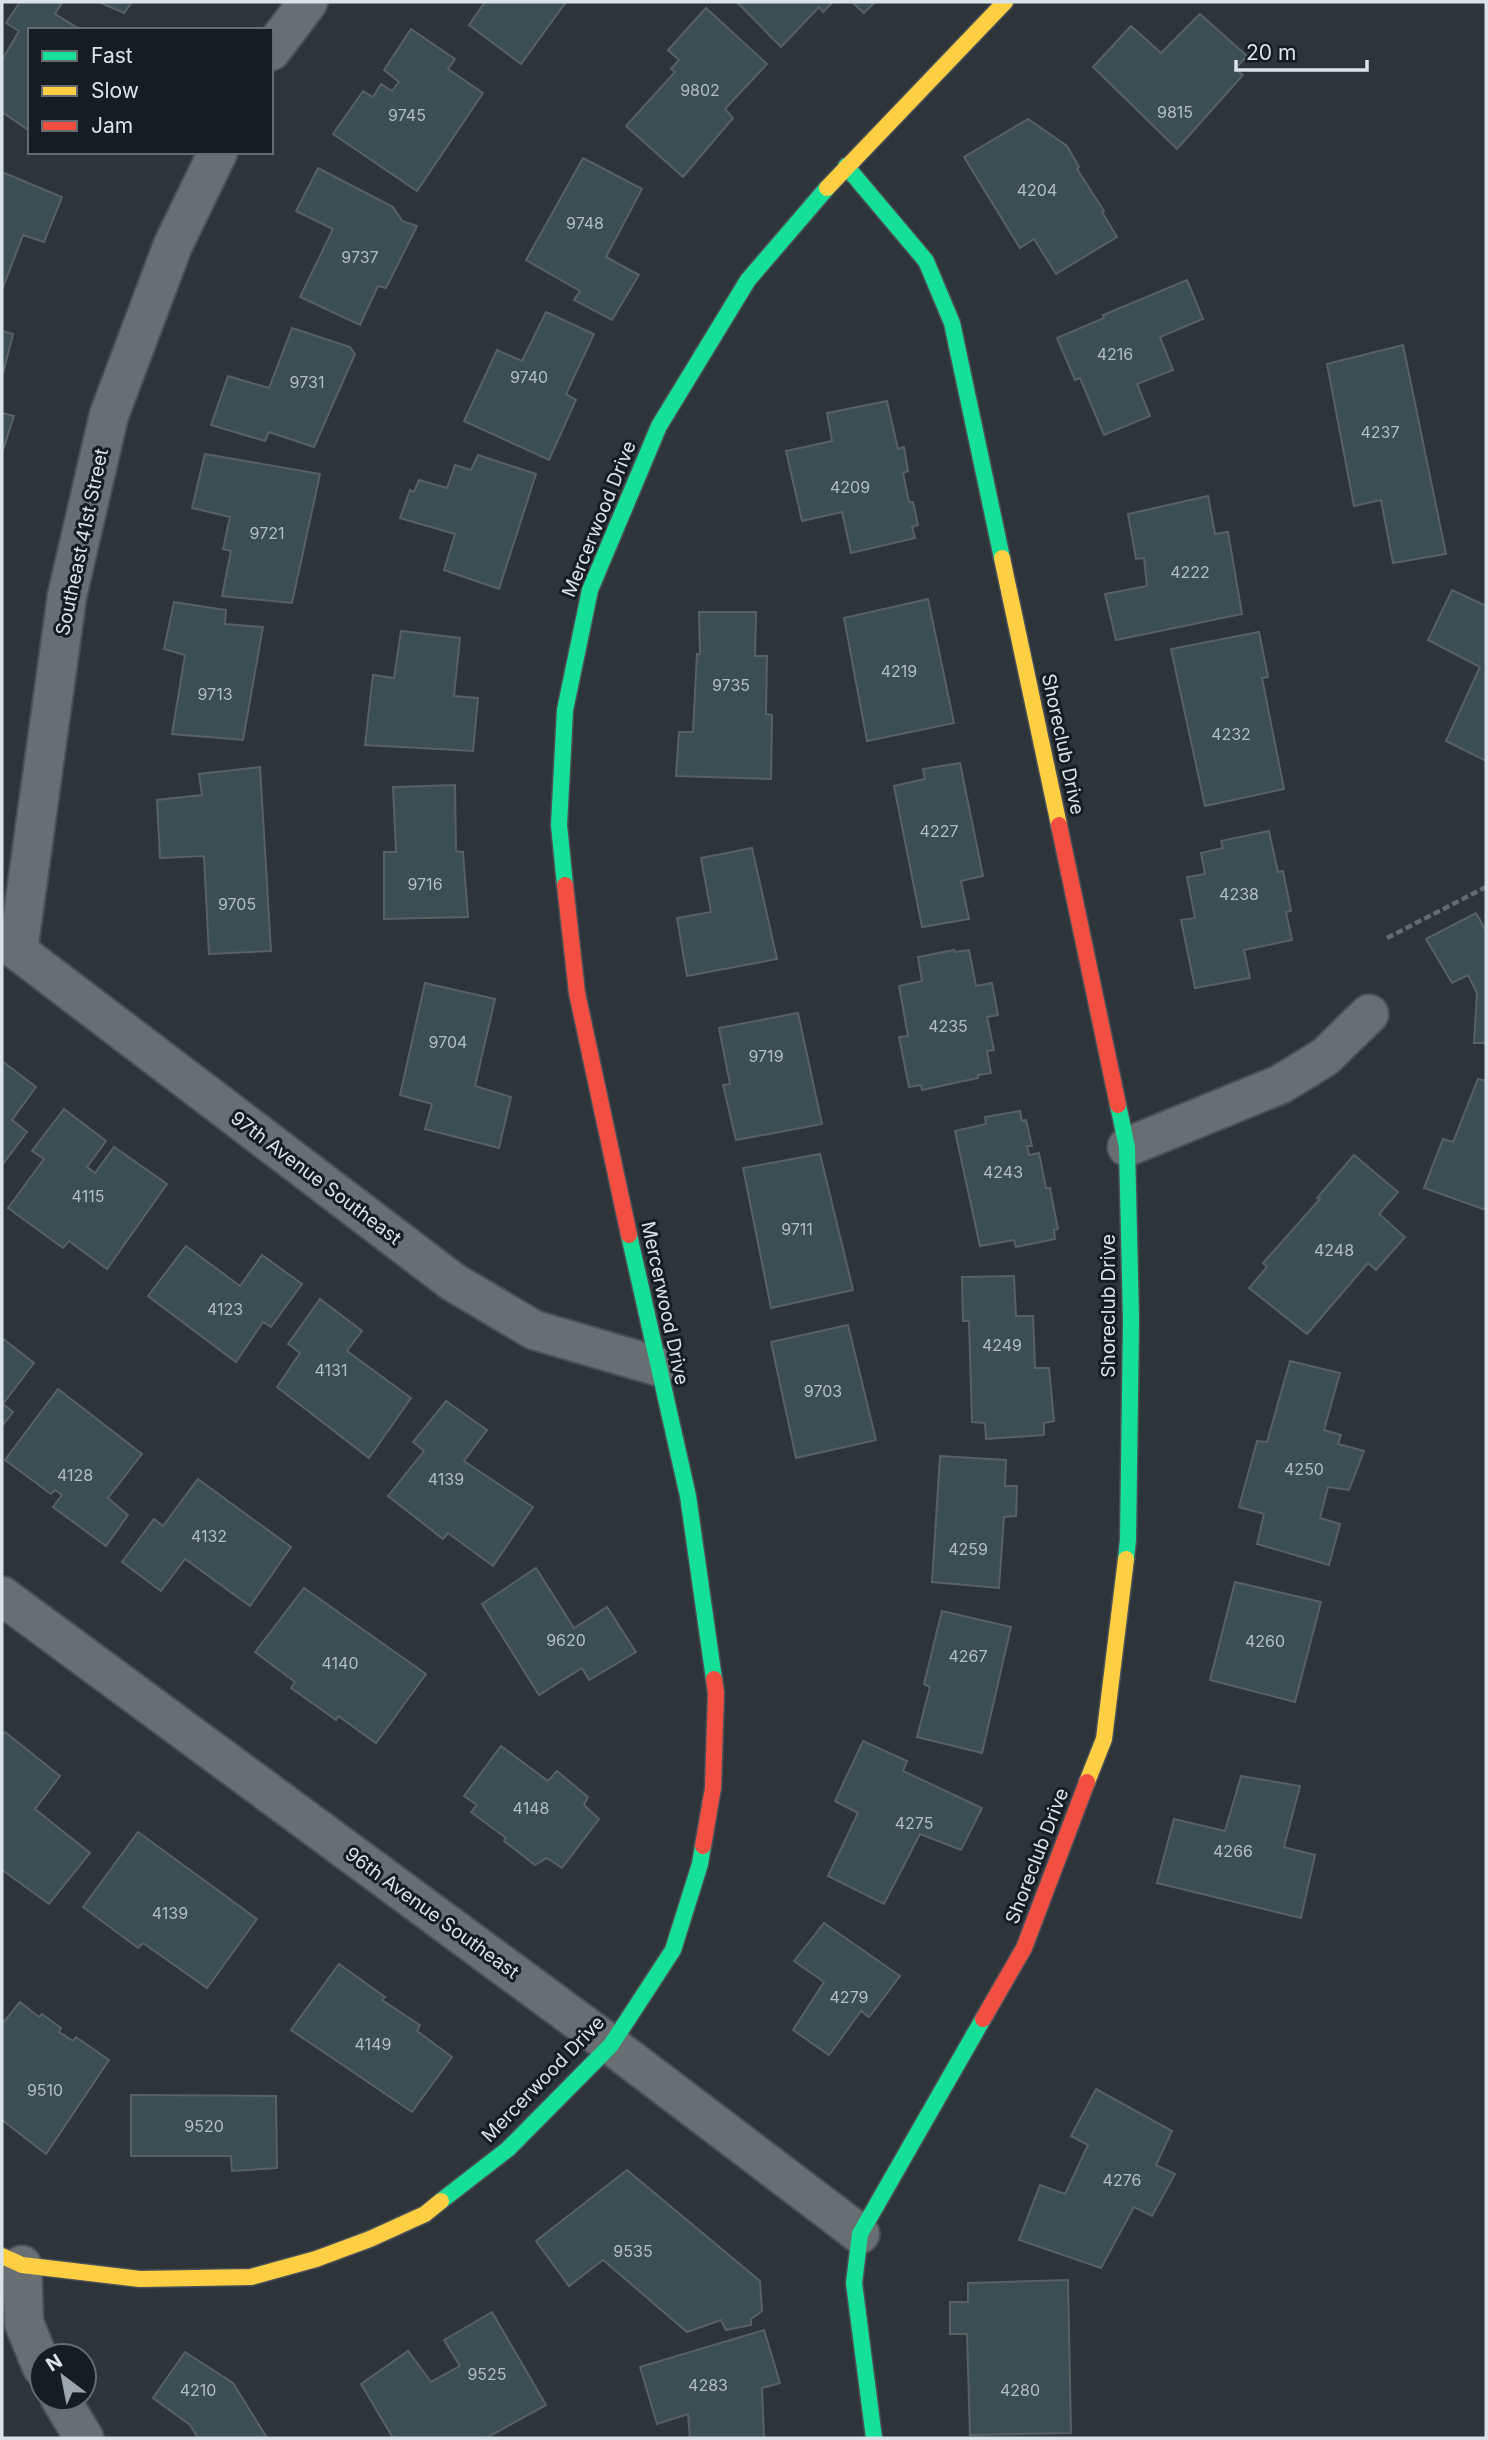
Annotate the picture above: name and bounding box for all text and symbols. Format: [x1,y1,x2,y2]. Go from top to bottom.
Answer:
legend [28,28,273,154]
scale bar [1236,28,1367,72]
text: 20 m [1246,40,1296,65]
text: Fast [91,43,133,68]
text: Slow [91,78,139,103]
house number: 9802 [680,80,720,100]
house number: 9815 [1157,102,1193,122]
house number: 9745 [388,105,426,125]
text: Jam [91,113,133,138]
house number: 4204 [1017,180,1057,200]
house number: 9748 [566,213,604,233]
house number: 9737 [341,247,379,267]
house number: 4216 [1097,344,1133,364]
house number: 9740 [510,367,548,387]
house number: 9731 [290,372,324,392]
house number: 4237 [1360,422,1400,442]
street label: Mercerwood Drive [557,438,641,600]
street label: Southeast 41st Street [51,446,113,638]
house number: 4209 [830,477,870,497]
house number: 9721 [250,523,284,543]
house number: 4222 [1170,562,1210,582]
house number: 4219 [881,661,917,681]
street label: Shoreclub Drive [1037,671,1089,817]
house number: 9735 [712,675,750,695]
house number: 9713 [197,684,233,704]
house number: 4232 [1211,724,1251,744]
house number: 4227 [920,821,958,841]
house number: 9716 [407,874,443,894]
house number: 4238 [1219,884,1259,904]
house number: 9705 [218,894,256,914]
house number: 4235 [928,1016,968,1036]
house number: 9704 [429,1032,467,1052]
house number: 9719 [748,1046,784,1066]
street label: 97th Avenue Southeast [226,1106,406,1250]
house number: 4243 [983,1162,1023,1182]
house number: 4115 [72,1186,104,1206]
street label: Mercerwood Drive [636,1219,694,1387]
house number: 9711 [781,1219,813,1239]
street label: Shoreclub Drive [1097,1234,1120,1378]
house number: 4248 [1314,1240,1354,1260]
house number: 4123 [207,1299,243,1319]
house number: 4249 [982,1335,1022,1355]
house number: 4131 [315,1360,347,1380]
house number: 9703 [804,1381,842,1401]
house number: 4250 [1284,1459,1324,1479]
house number: 4128 [57,1465,93,1485]
house number: 4139 [428,1469,464,1489]
house number: 4132 [191,1526,227,1546]
house number: 4259 [948,1539,988,1559]
house number: 9620 [546,1630,586,1650]
house number: 4260 [1245,1631,1285,1651]
house number: 4267 [948,1646,988,1666]
house number: 4140 [322,1653,358,1673]
street label: Shoreclub Drive [1001,1785,1073,1927]
house number: 4148 [513,1798,549,1818]
house number: 4275 [895,1813,933,1833]
house number: 4266 [1213,1841,1253,1861]
street label: 96th Avenue Southeast [341,1842,523,1984]
house number: 4139 [152,1903,188,1923]
house number: 4279 [830,1987,868,2007]
street label: Mercerwood Drive [477,2011,609,2147]
house number: 4149 [355,2034,391,2054]
house number: 9510 [27,2080,63,2100]
house number: 9520 [184,2116,224,2136]
house number: 4276 [1103,2170,1141,2190]
house number: 9535 [613,2241,653,2261]
north arrow [28,2342,98,2412]
text: N [42,2349,66,2377]
house number: 9525 [467,2364,507,2384]
house number: 4283 [688,2375,728,2395]
house number: 4210 [180,2380,216,2400]
house number: 4280 [1000,2380,1040,2400]

